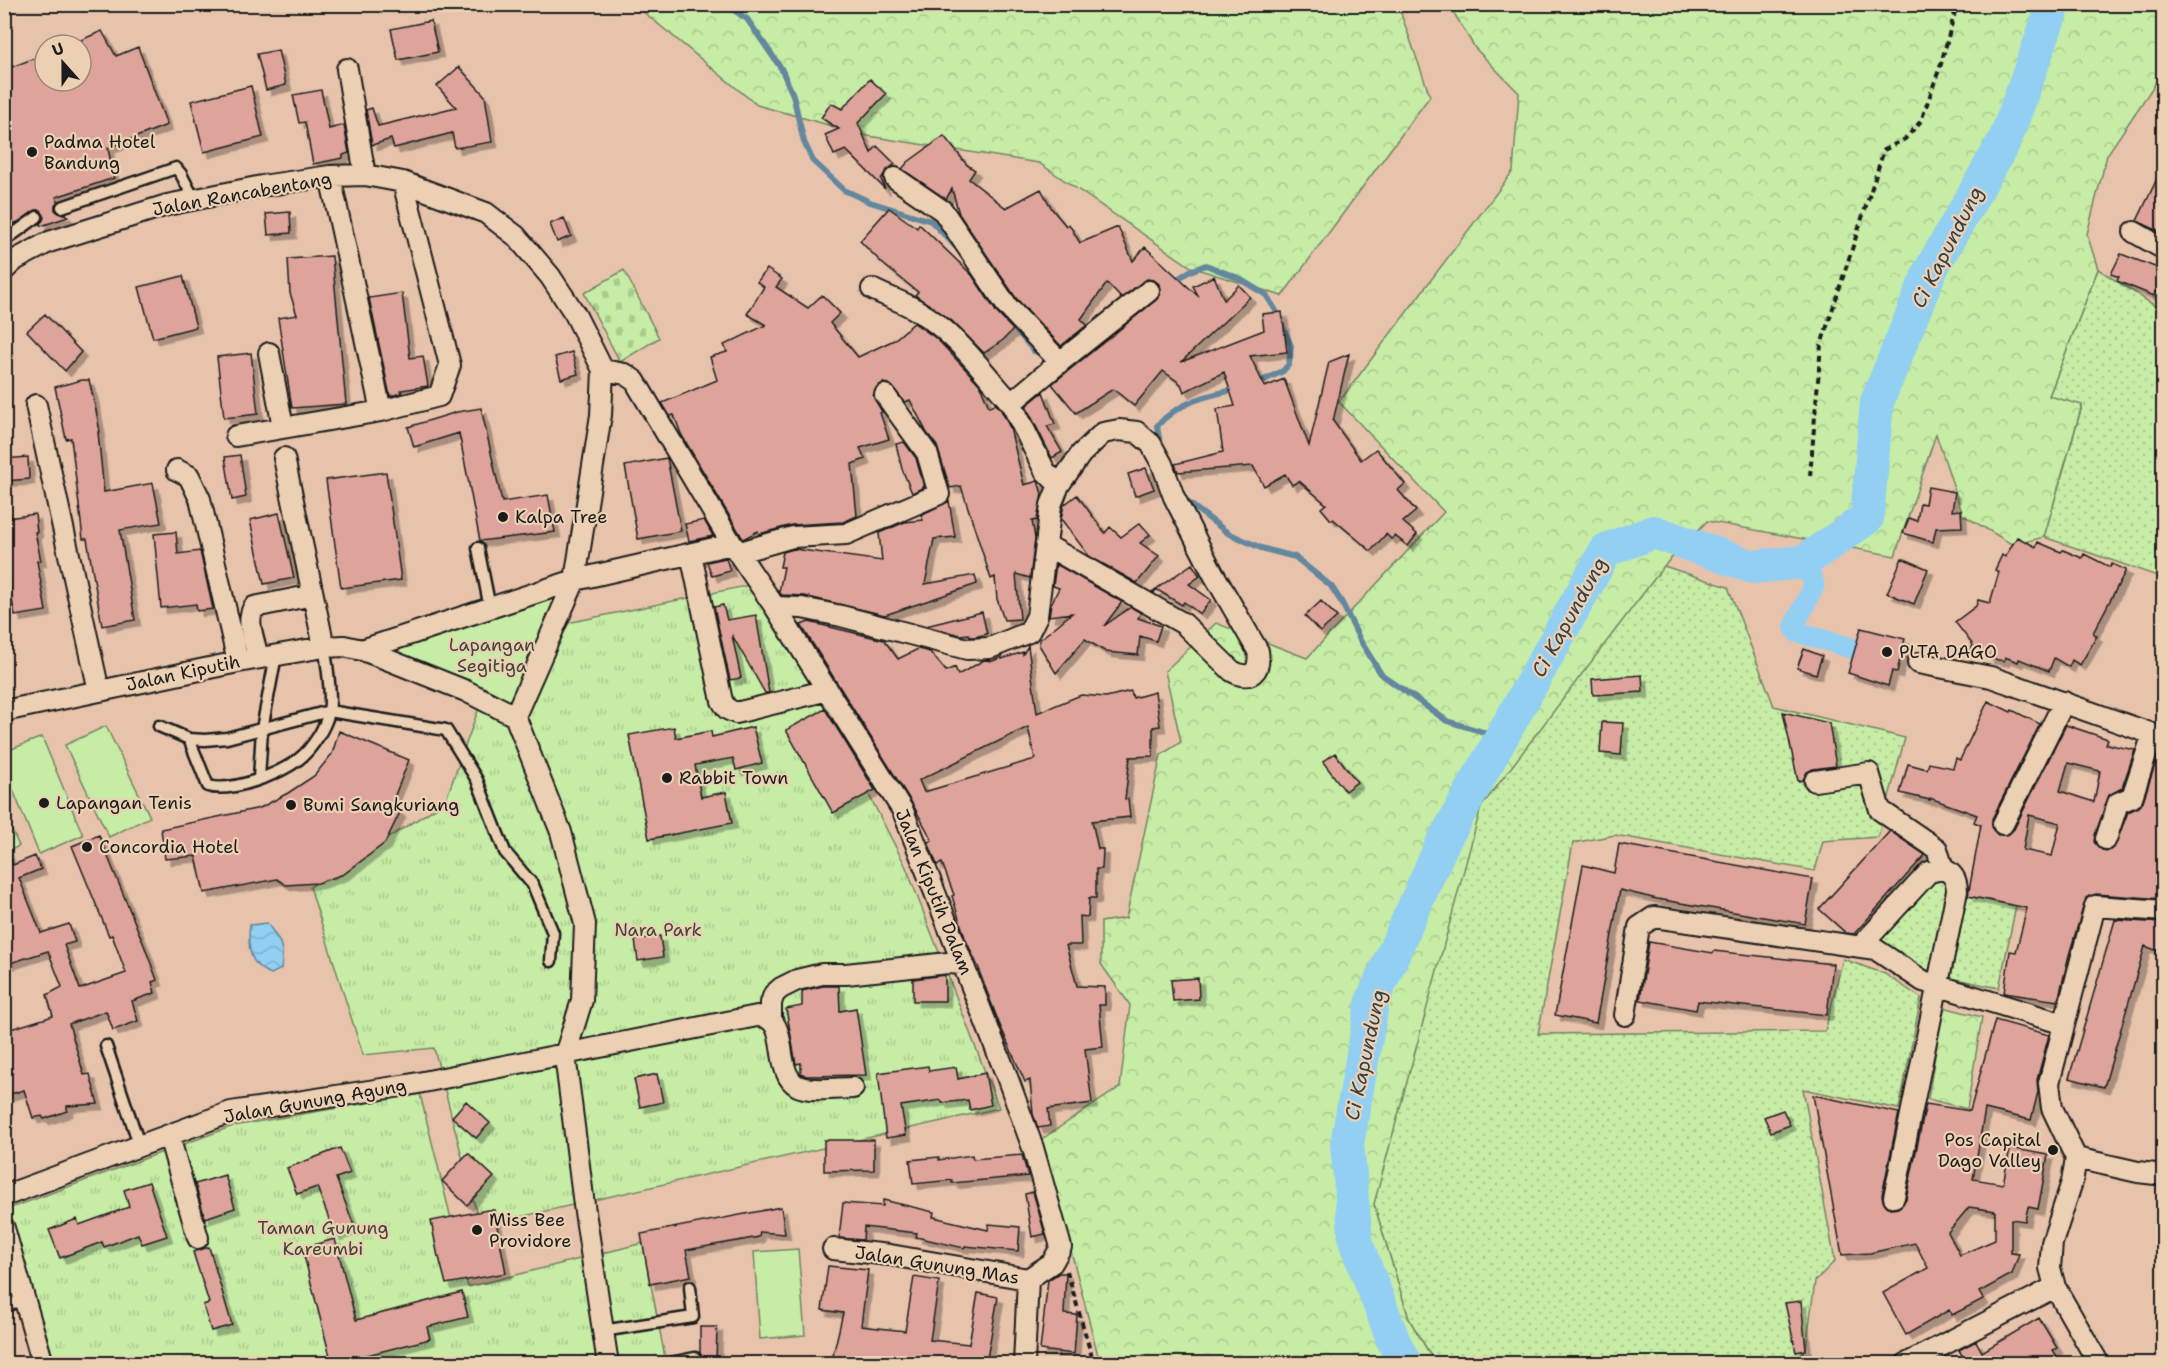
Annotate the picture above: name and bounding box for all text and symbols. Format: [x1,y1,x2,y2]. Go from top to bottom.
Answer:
north arrow [33,33,93,93]
text: U [49,38,67,61]
place label: Padma Hotel Bandung [44,130,156,175]
marker: Padma Hotel Bandung [25,145,39,159]
street label: Jalan Rancabentang [151,166,333,222]
water label: Ci Kapundung [1905,182,1989,312]
place label: Kalpa Tree [515,505,607,529]
marker: Kalpa Tree [496,510,510,524]
water label: Ci Kapundung [1525,552,1613,682]
park label: Lapangan Segitiga [449,633,535,678]
place label: PLTA DAGO [1899,640,1997,664]
marker: PLTA DAGO [1880,645,1894,659]
street label: Jalan Kiputih [124,649,242,697]
place label: Rabbit Town [679,766,788,790]
marker: Rabbit Town [660,771,674,785]
place label: Lapangan Tenis [56,791,192,815]
place label: Bumi Sangkuriang [303,793,459,817]
marker: Lapangan Tenis [37,796,51,810]
marker: Bumi Sangkuriang [284,798,298,812]
street label: Jalan Kiputih Dalam [890,806,978,978]
place label: Concordia Hotel [99,835,239,859]
marker: Concordia Hotel [80,840,94,854]
park label: Nara Park [614,918,702,942]
water label: Ci Kapundung [1338,987,1392,1123]
street label: Jalan Gunung Agung [222,1073,408,1129]
place label: Pos Capital Dago Valley [1938,1128,2042,1173]
marker: Pos Capital Dago Valley [2046,1143,2060,1157]
place label: Miss Bee Providore [489,1208,571,1253]
park label: Taman Gunung Kareumbi [258,1216,388,1261]
marker: Miss Bee Providore [470,1223,484,1237]
street label: Jalan Gunung Mas [853,1240,1021,1290]

